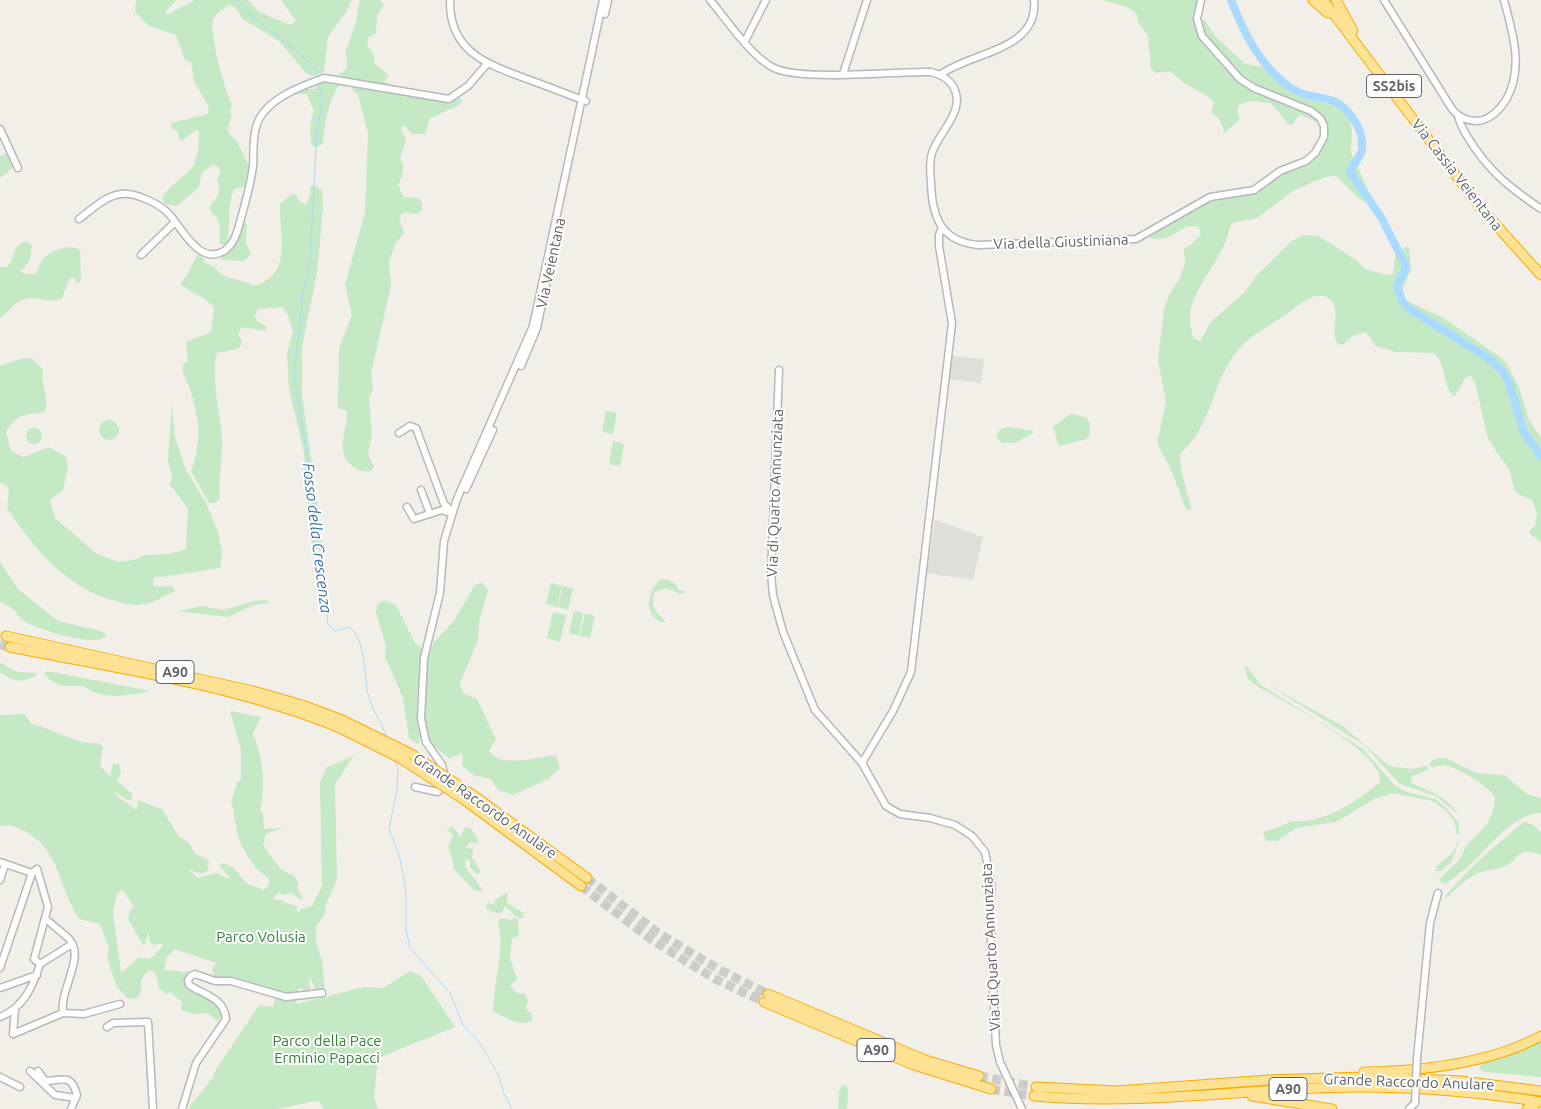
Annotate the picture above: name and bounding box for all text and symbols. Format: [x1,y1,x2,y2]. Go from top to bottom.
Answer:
road number: SS2bis [1366,74,1422,98]
street label: Via Cassia Veientana [1408,115,1506,235]
street label: Via Veientana [533,216,569,310]
street label: Via della Giustiniana [993,231,1129,253]
street label: Via di Quarto Annunziata [763,409,787,577]
water label: Fosso della Crescenza [298,462,336,614]
road number: A90 [156,660,194,684]
street label: Grande Raccordo Anulare [410,750,560,862]
street label: Via di Quarto Annunziata [978,863,1004,1031]
park label: Parco Volusia [216,928,306,946]
park label: Parco della Pace Erminio Papacci [272,1032,382,1067]
road number: A90 [857,1038,895,1062]
street label: Grande Raccordo Anulare [1323,1070,1495,1094]
road number: A90 [1269,1078,1307,1100]

